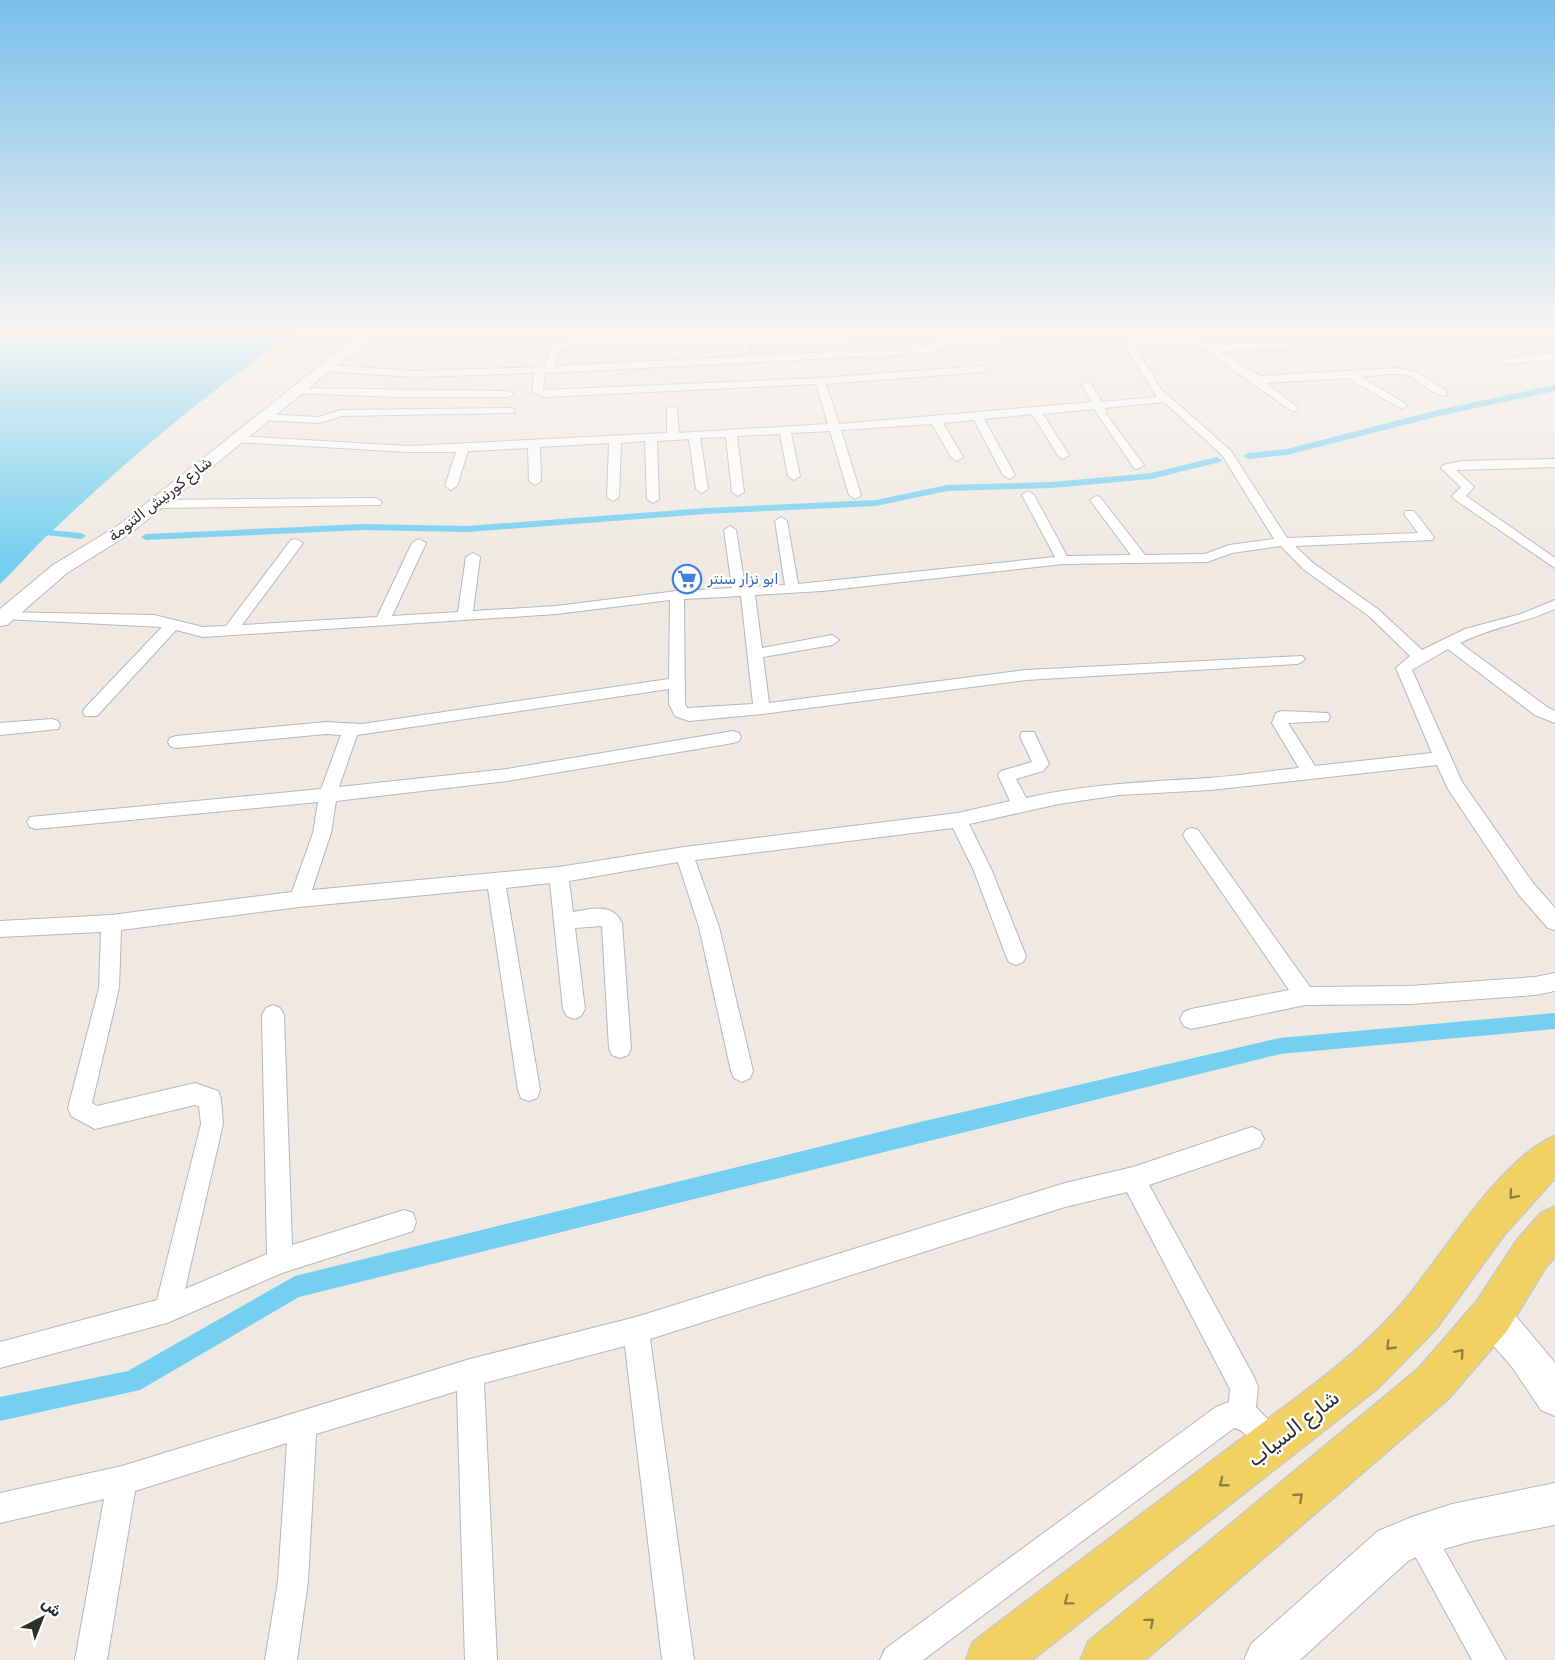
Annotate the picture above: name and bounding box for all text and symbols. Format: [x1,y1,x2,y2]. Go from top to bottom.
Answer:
street label: شارع كورنيش التنومة [105,453,217,547]
supermarket icon: ابو نزار سنتر [671,563,703,595]
place label: ابو نزار سنتر [707,570,779,588]
one-way arrow [1509,1188,1520,1199]
one-way arrow [1386,1338,1397,1349]
one-way arrow [1453,1349,1464,1360]
street label: شارع السياب [1242,1384,1345,1473]
one-way arrow [1219,1475,1230,1486]
one-way arrow [1292,1493,1303,1504]
north arrow [12,1588,72,1648]
text: ش [38,1593,66,1621]
one-way arrow [1064,1594,1075,1605]
one-way arrow [1143,1619,1154,1630]

